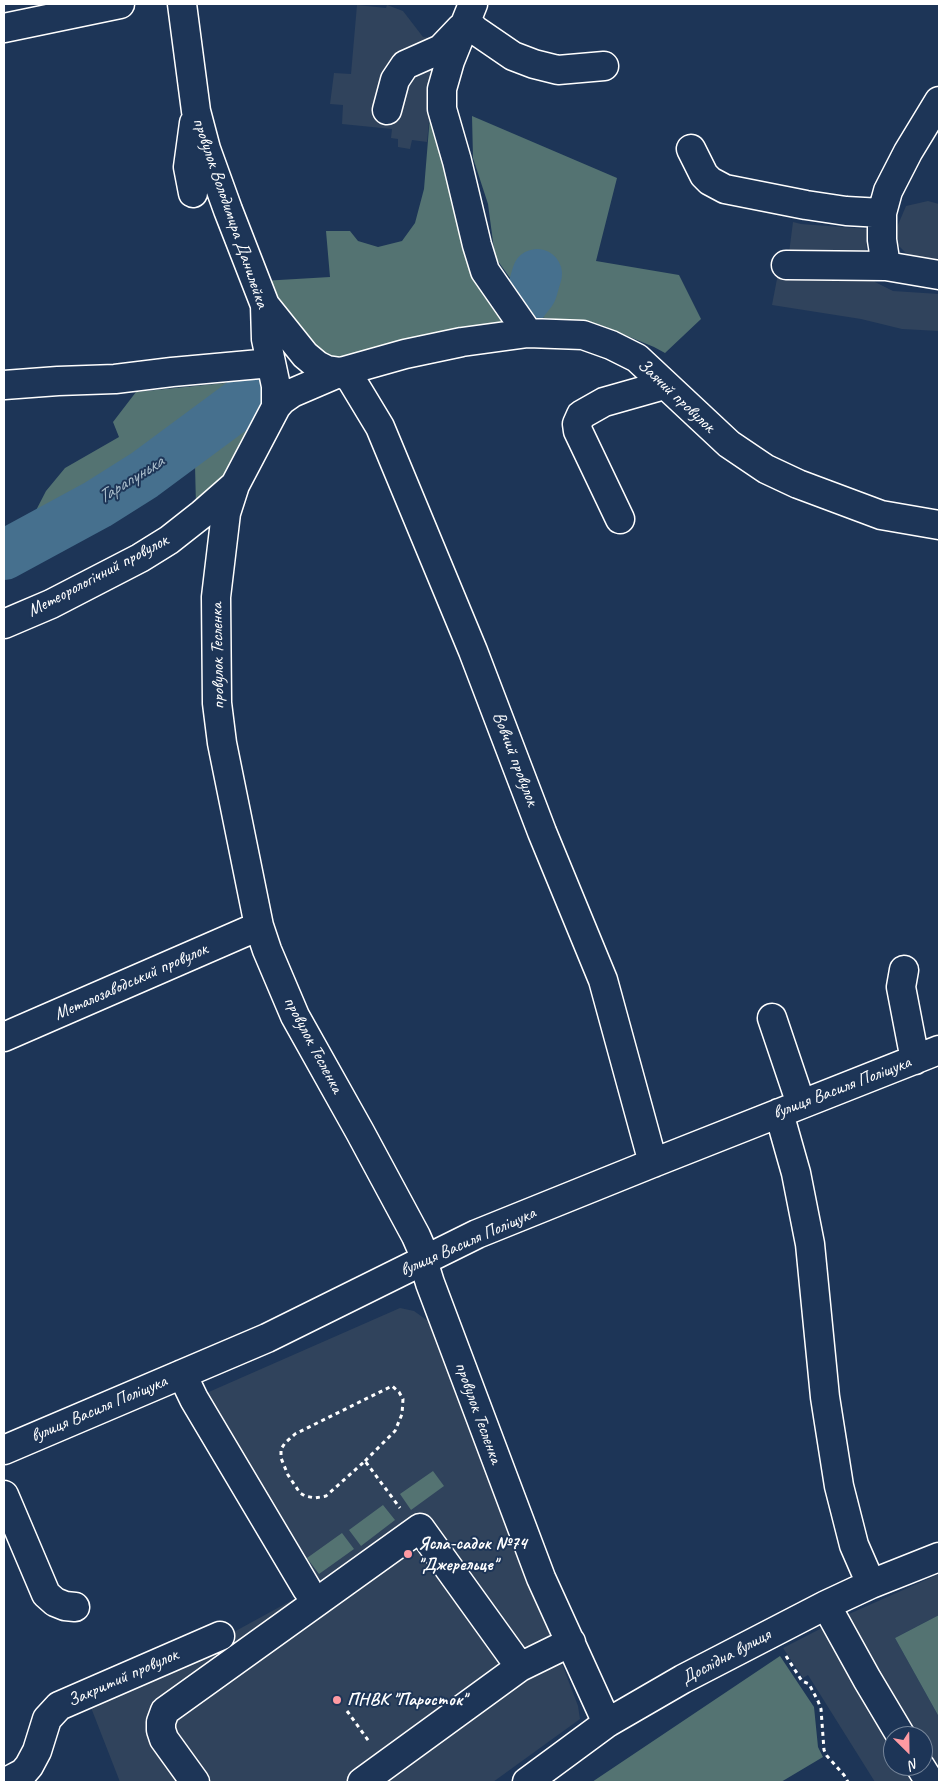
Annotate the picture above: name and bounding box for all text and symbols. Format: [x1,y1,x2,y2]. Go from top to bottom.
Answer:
street label: провулок Володимира Данилейка [187,115,273,311]
street label: Заячий провулок [633,355,719,437]
water label: Тарапунька [94,451,168,509]
street label: Метеорологічний провулок [24,530,172,622]
street label: провулок Тесленка [206,603,230,709]
street label: Вовчий провулок [487,709,543,809]
street label: Металозаводський провулок [51,938,211,1026]
street label: провулок Тесленка [278,993,348,1097]
street label: вулиця Василя Поліщука [770,1052,914,1124]
street label: вулиця Василя Поліщука [397,1202,539,1282]
street label: провулок Тесленка [450,1359,506,1467]
street label: вулиця Василя Поліщука [28,1371,170,1447]
place label: Ясла-садок №74 "Джерельце" [418,1533,527,1576]
marker: Ясла-садок №74 "Джерельце" [402,1548,414,1560]
street label: Дослідна вулиця [677,1624,775,1690]
street label: Закритий провулок [65,1644,181,1712]
place label: ПНВК "Паросток" [347,1689,466,1711]
marker: ПНВК "Паросток" [331,1694,343,1706]
north arrow [883,1726,933,1776]
text: N [906,1755,921,1774]

